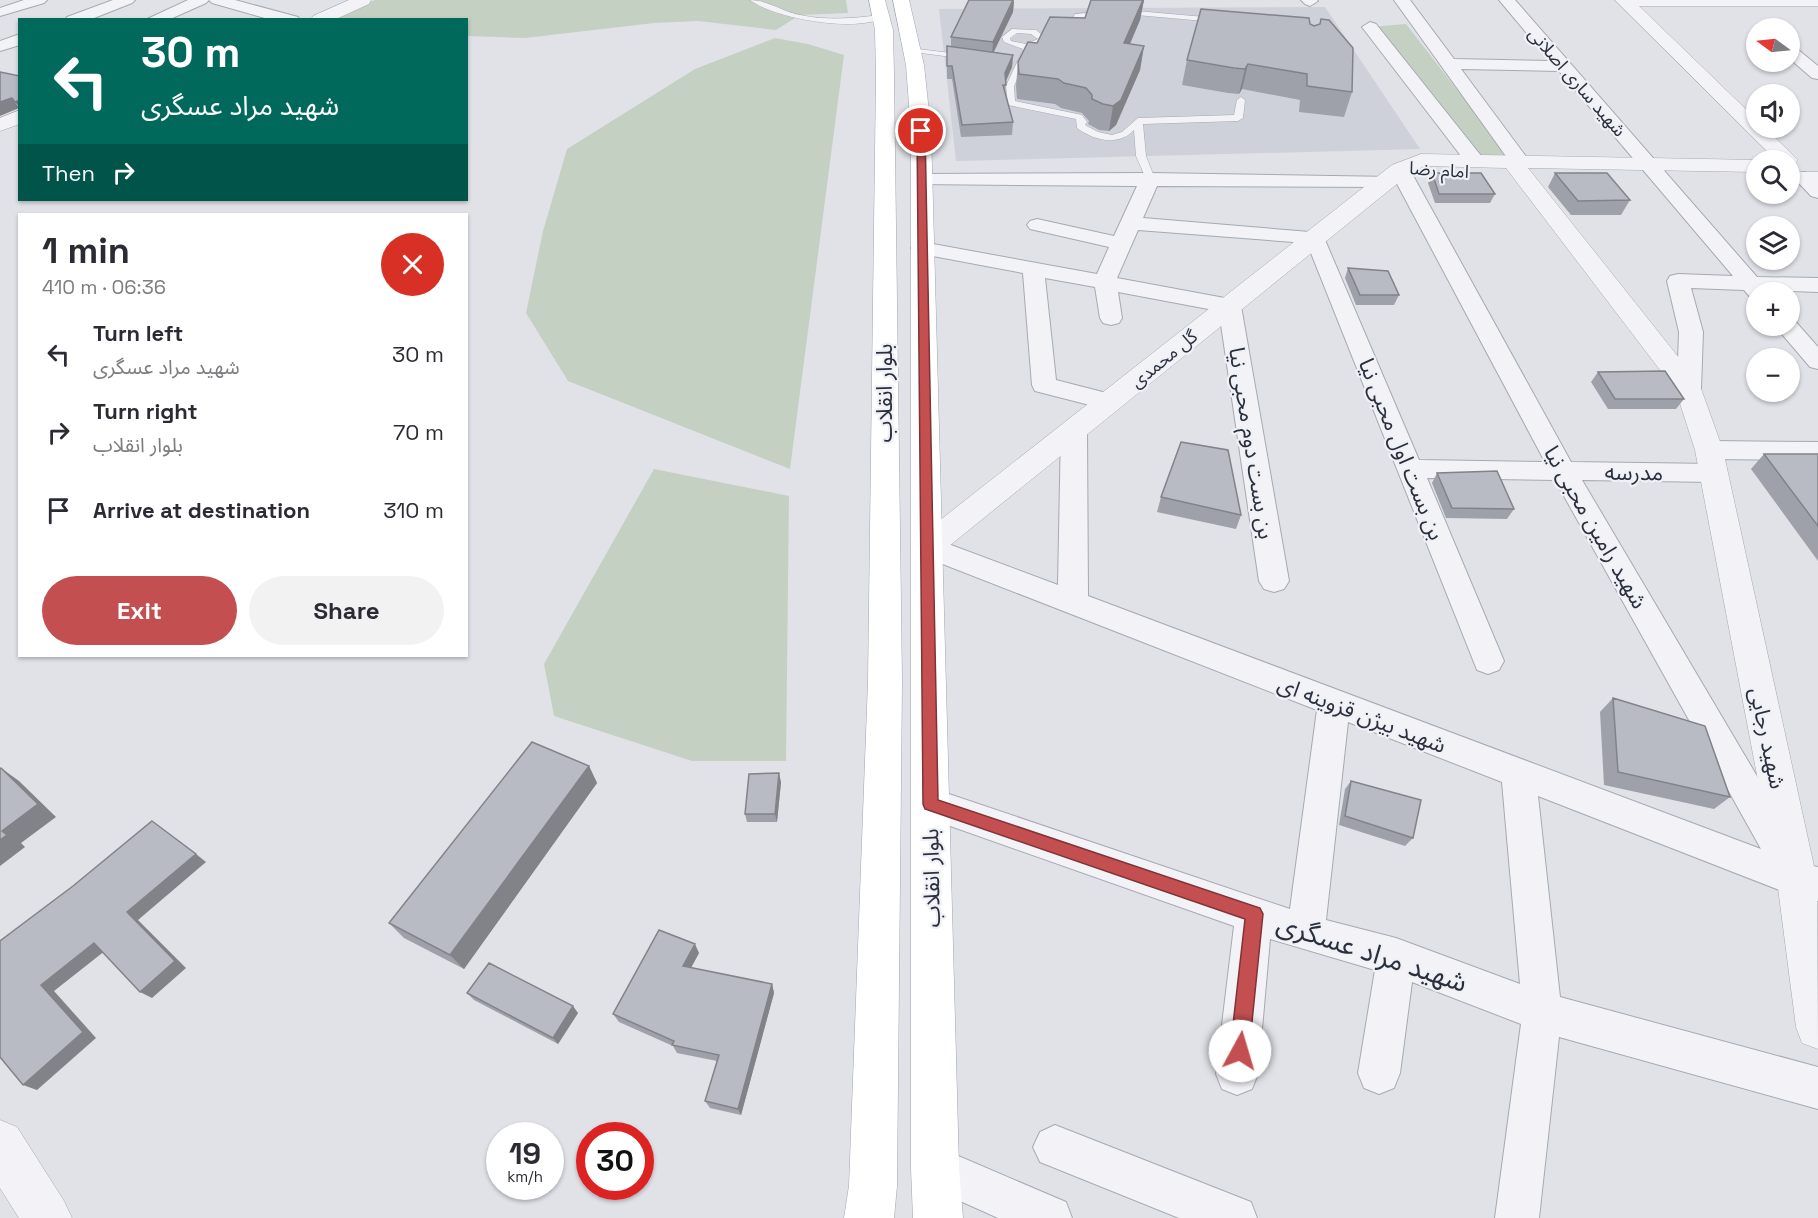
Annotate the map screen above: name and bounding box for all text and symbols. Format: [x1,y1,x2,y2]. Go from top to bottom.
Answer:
north arrow [1746,18,1800,72]
map controls [1746,18,1800,402]
street label: شهید ساری اصلانی [1523,22,1631,141]
text: 30 m [141,26,240,79]
icon: left [42,42,120,120]
button: sound [1746,84,1800,138]
text: شهید مراد عسگری [141,88,339,123]
pin [895,105,946,156]
icon: arrive [904,114,937,147]
button: search [1746,150,1800,204]
icon: right [107,156,140,189]
street label: امام رضا [1408,156,1470,186]
text: Then [42,159,95,187]
button: layers [1746,216,1800,270]
text: 1 min [42,228,130,274]
button: close [381,233,444,296]
text: 410 m · 06:36 [42,274,166,300]
button: + [1746,282,1800,336]
text: Turn left [93,319,183,347]
street label: گل محمدی [1125,324,1202,393]
icon: left [42,338,75,371]
text: 30 m [392,340,444,368]
street label: بلوار انقلاب [870,344,898,442]
street label: بن بست دوم محبی نیا [1220,345,1281,542]
button: − [1746,348,1800,402]
text: شهید مراد عسگری [93,354,240,380]
street label: بن بست اول محبی نیا [1353,354,1451,544]
text: Turn right [93,397,198,425]
icon: right [42,416,75,449]
text: 70 m [393,418,444,446]
text: بلوار انقلاب [93,432,183,458]
street label: شهید رامین محبی نیا [1538,440,1654,614]
street label: مدرسه [1604,457,1664,487]
icon: arrive [42,494,75,527]
text: Arrive at destination [93,496,310,524]
text: 310 m [383,496,444,524]
button: Exit [42,576,237,645]
button: Share [249,576,444,645]
street label: شهید بیژن قزوینه ای [1274,669,1450,759]
street label: شهید رجایی [1744,685,1792,791]
street label: بلوار انقلاب [916,828,946,928]
street label: شهید مراد عسگری [1273,905,1472,1000]
position arrow [1208,1019,1272,1083]
speed limit sign: 30 [576,1122,654,1200]
text: 19 [509,1134,541,1173]
text: km/h [507,1167,543,1186]

